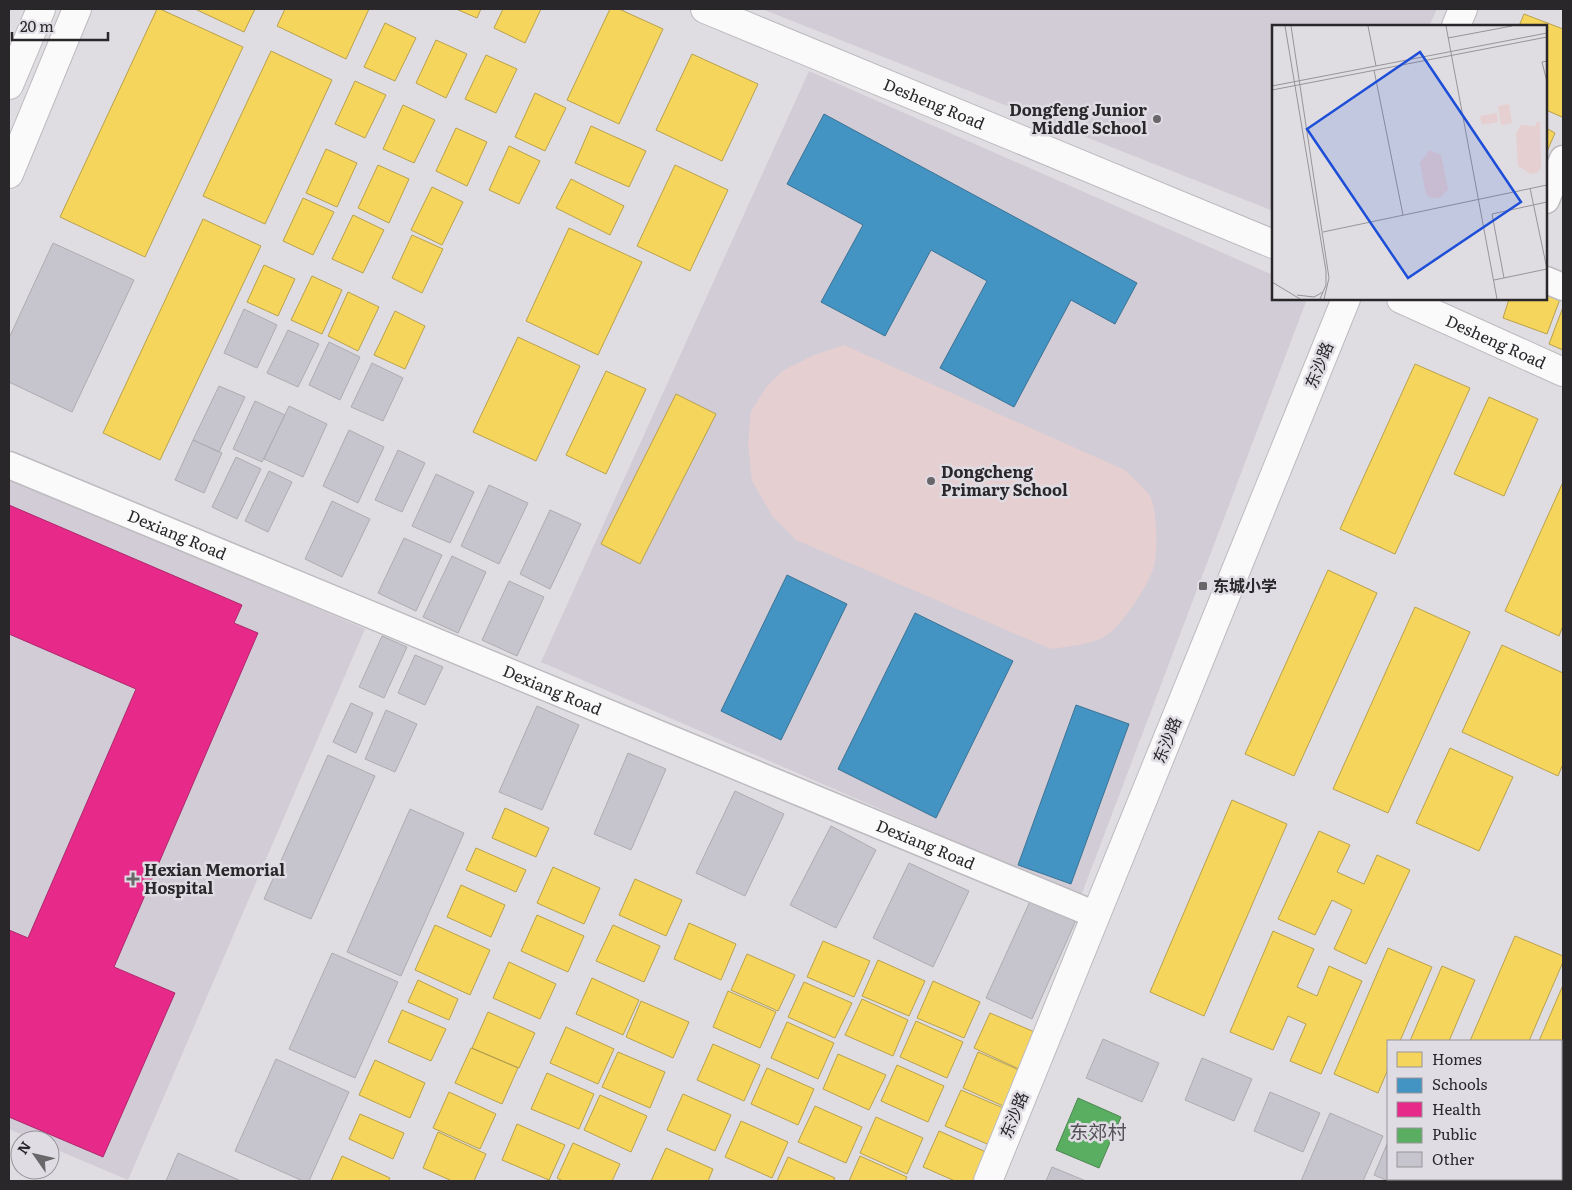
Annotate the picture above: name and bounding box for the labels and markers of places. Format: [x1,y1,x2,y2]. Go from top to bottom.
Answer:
place label: Dongfeng Junior Middle School [1009,97,1147,139]
marker: Dongfeng Junior Middle School [1151,113,1163,125]
place label: Dongcheng Primary School [941,459,1068,501]
marker: Dongcheng Primary School [925,475,937,487]
place label: 东城小学 [1213,573,1277,597]
marker: 东城小学 [1197,580,1209,592]
place label: Hexian Memorial Hospital [144,857,285,899]
marker: Hexian Memorial Hospital [126,872,140,886]

